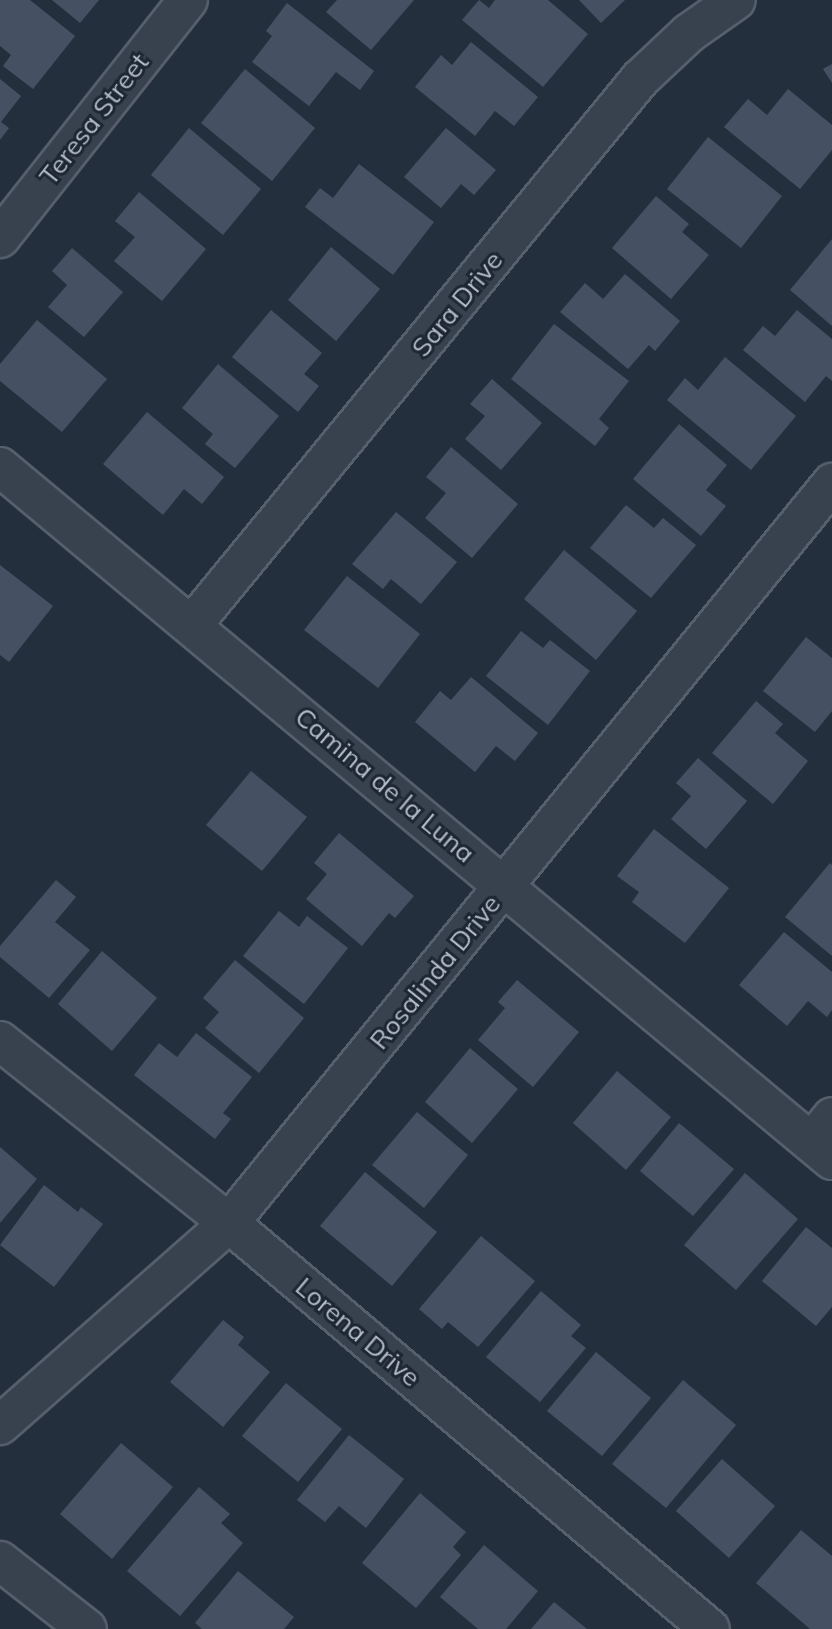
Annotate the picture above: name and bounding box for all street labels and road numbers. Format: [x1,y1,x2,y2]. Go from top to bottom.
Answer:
street label: Teresa Street [33,47,155,191]
street label: Sara Drive [405,245,509,363]
street label: Camina de la Luna [289,701,481,869]
street label: Rosalinda Drive [363,889,507,1055]
street label: Lorena Drive [289,1271,427,1393]

